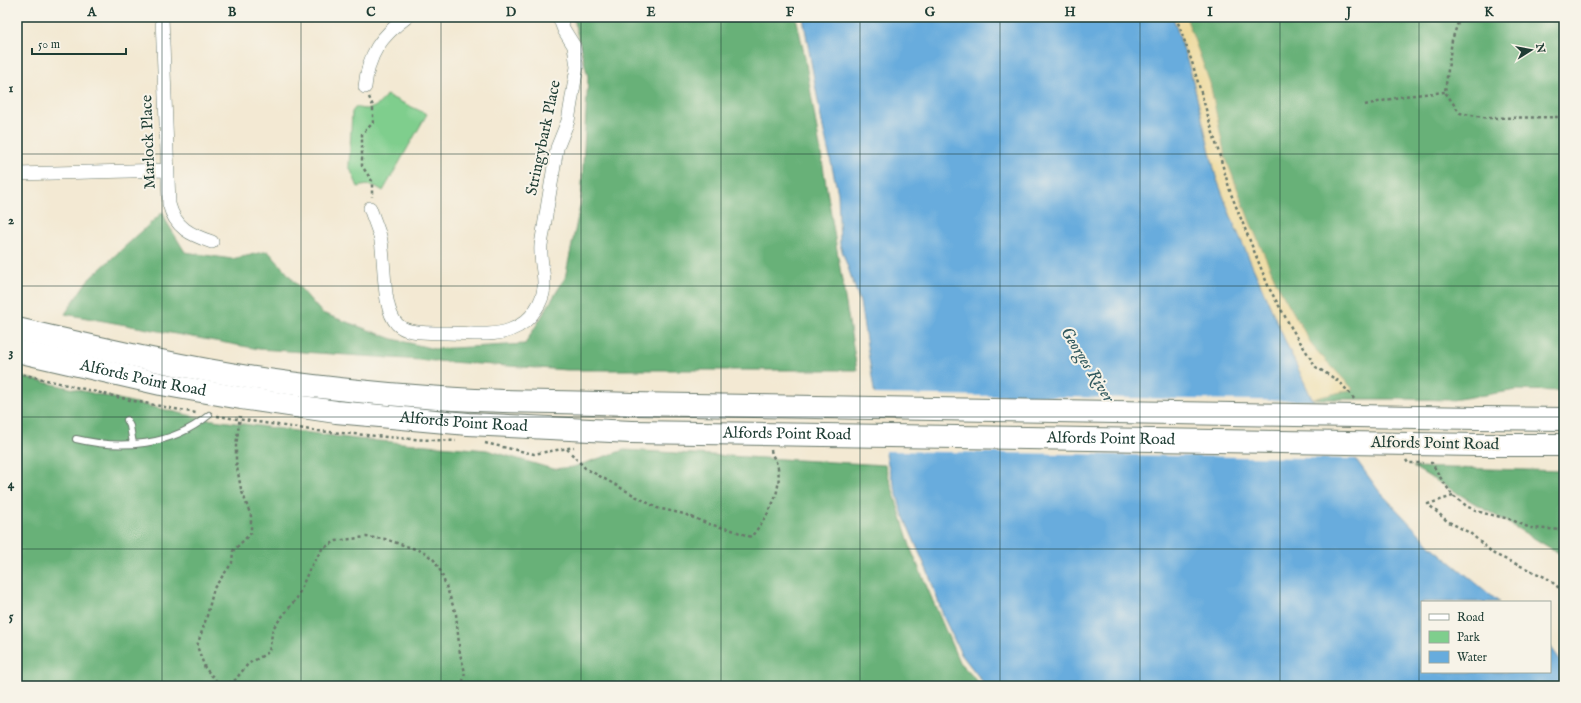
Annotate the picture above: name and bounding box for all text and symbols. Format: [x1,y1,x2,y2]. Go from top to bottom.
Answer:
text: A [87,4,98,21]
text: B [228,4,237,21]
text: C [366,4,376,21]
text: D [506,4,517,21]
text: E [646,4,656,21]
text: F [786,4,795,21]
text: G [925,4,936,21]
text: H [1064,4,1076,21]
text: I [1207,4,1213,21]
text: J [1344,4,1352,21]
text: K [1484,4,1494,21]
scale bar [32,30,126,56]
north arrow [1511,30,1551,70]
text: 50 m [38,37,60,52]
text: N [1532,41,1548,55]
street label: Stringybark Place [522,78,566,198]
text: 1 [9,80,14,97]
street label: Marlock Place [137,94,161,190]
text: 2 [8,212,14,229]
water label: Georges River [1056,323,1119,408]
text: 3 [9,344,14,361]
street label: Alfords Point Road [77,355,208,402]
street label: Alfords Point Road [398,408,529,437]
street label: Alfords Point Road [722,423,852,445]
street label: Alfords Point Road [1046,428,1176,450]
street label: Alfords Point Road [1370,433,1500,455]
text: 4 [8,476,15,493]
legend [1421,601,1551,673]
text: 5 [9,608,14,625]
text: Road [1457,610,1485,625]
text: Park [1457,630,1480,645]
text: Water [1457,650,1488,665]

